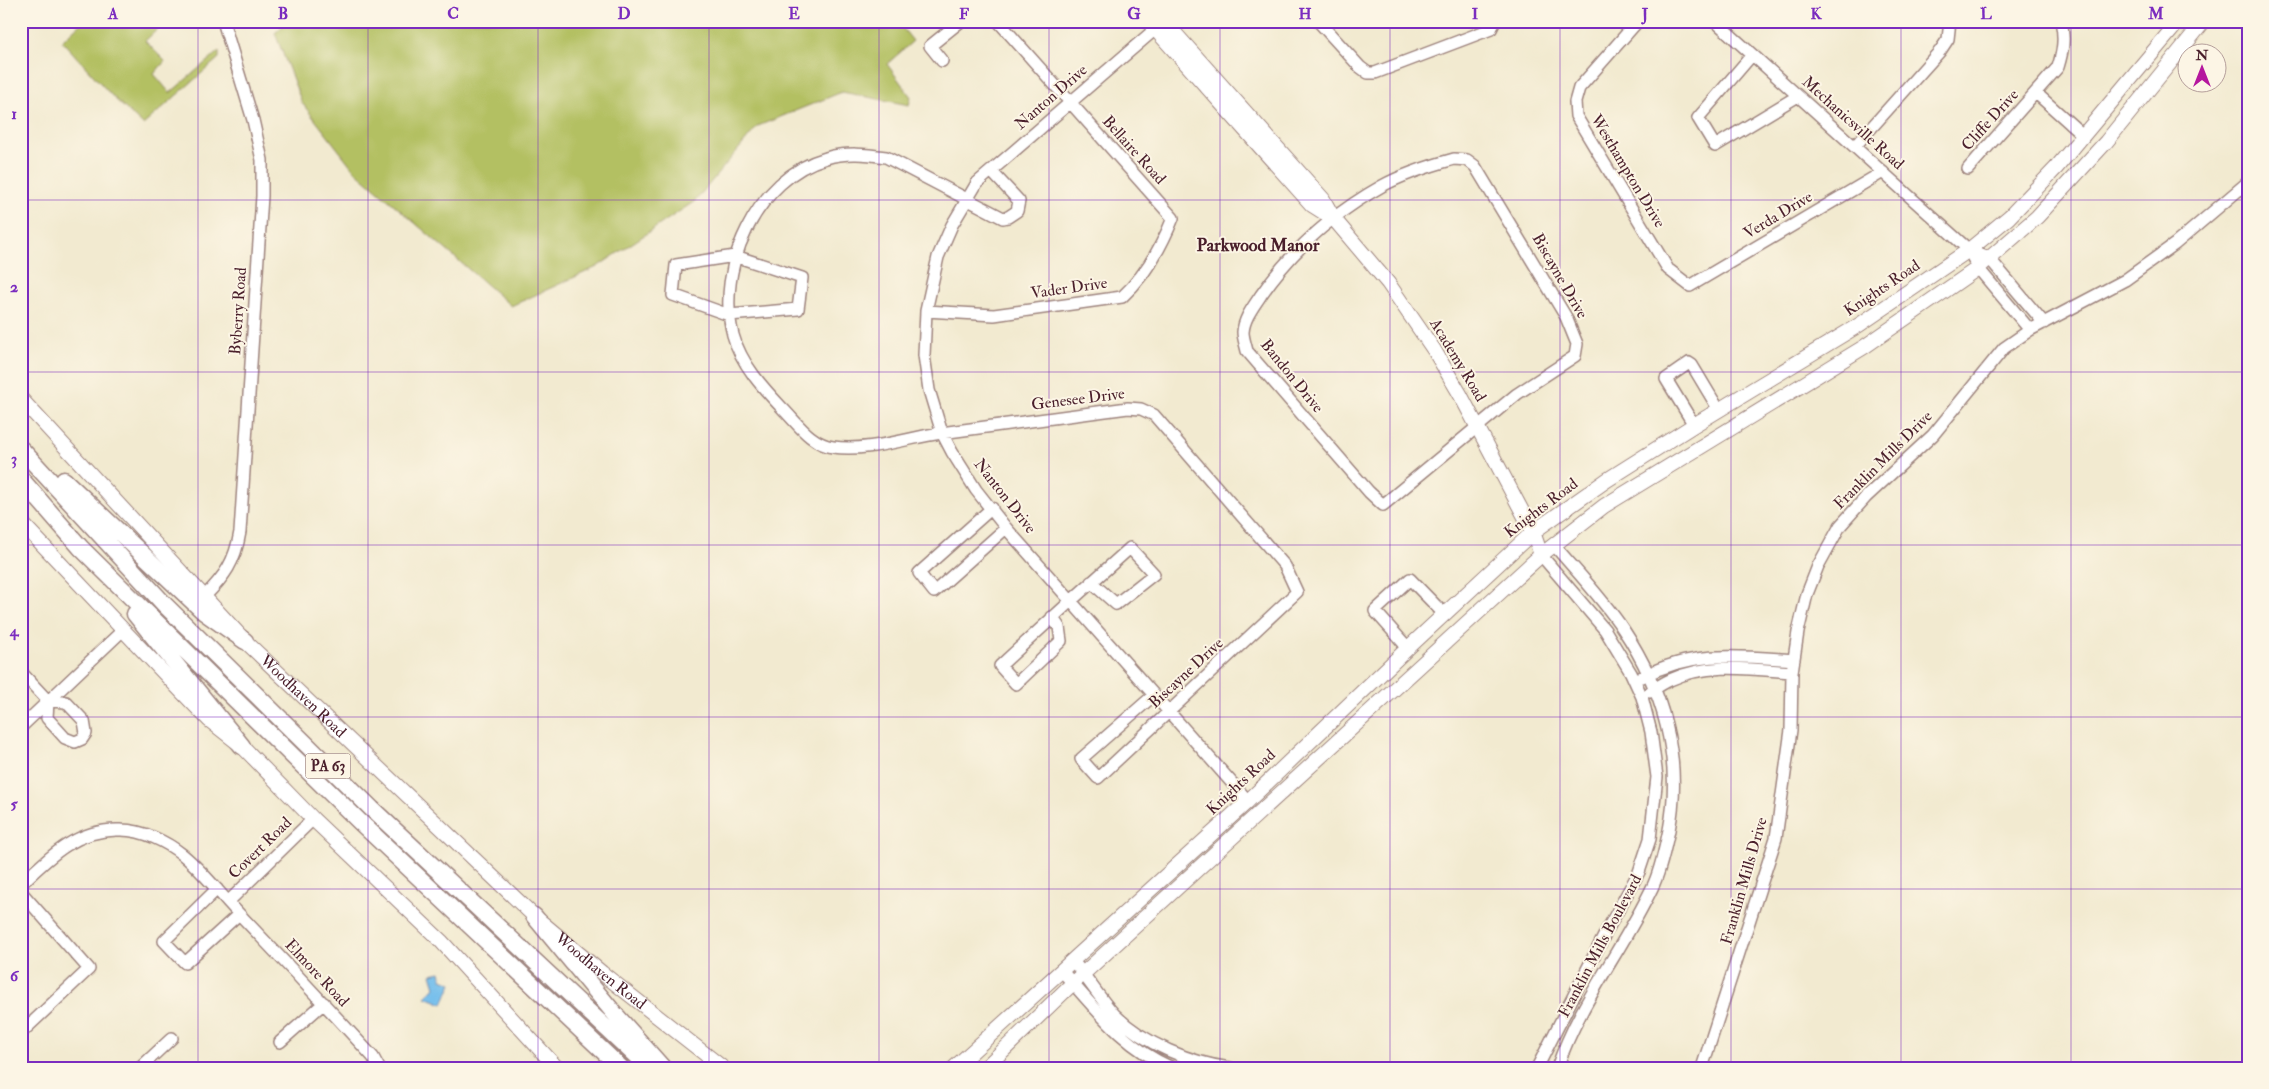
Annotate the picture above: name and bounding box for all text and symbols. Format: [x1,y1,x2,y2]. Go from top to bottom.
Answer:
text: A [107,4,119,24]
text: B [278,4,288,24]
text: C [447,4,459,24]
text: D [617,4,631,24]
text: E [788,4,800,24]
text: F [959,4,969,24]
text: G [1127,4,1141,24]
text: H [1298,4,1312,24]
text: I [1472,4,1479,24]
text: J [1641,4,1649,25]
text: K [1810,4,1822,24]
text: L [1980,4,1992,24]
text: M [2147,4,2164,24]
north arrow [2176,42,2226,92]
text: N [2195,47,2209,64]
street label: Nanton Drive [1011,60,1092,134]
street label: Mechanicsville Road [1798,72,1908,174]
street label: Cliffe Drive [1957,85,2023,155]
text: 1 [11,104,17,124]
street label: Westhampton Drive [1585,110,1670,232]
street label: Bellaire Road [1098,111,1170,189]
street label: Verda Drive [1740,186,1816,243]
street label: Biscayne Drive [1528,230,1593,322]
district label: Parkwood Manor [1197,234,1320,257]
street label: Knights Road [1840,255,1924,321]
street label: Byberry Road [225,266,251,355]
street label: Vader Drive [1029,273,1109,303]
text: 2 [10,277,18,297]
street label: Academy Road [1425,314,1491,405]
street label: Bandon Drive [1256,335,1328,417]
street label: Genesee Drive [1030,383,1126,415]
street label: Franklin Mills Drive [1829,406,1937,514]
text: 3 [11,449,17,469]
street label: Nanton Drive [969,454,1041,538]
street label: Knights Road [1500,474,1582,542]
text: 4 [9,621,20,641]
street label: Biscayne Drive [1144,633,1228,713]
street label: Woodhaven Road [255,650,350,742]
street label: Knights Road [1202,745,1280,819]
road number: PA 63 [306,754,350,778]
text: 5 [10,794,18,814]
street label: Covert Road [224,813,296,883]
street label: Franklin Mills Drive [1716,815,1772,947]
street label: Franklin Mills Boulevard [1554,871,1646,1021]
street label: Woodhaven Road [550,927,650,1014]
street label: Elmore Road [281,935,353,1011]
text: 6 [10,966,20,986]

